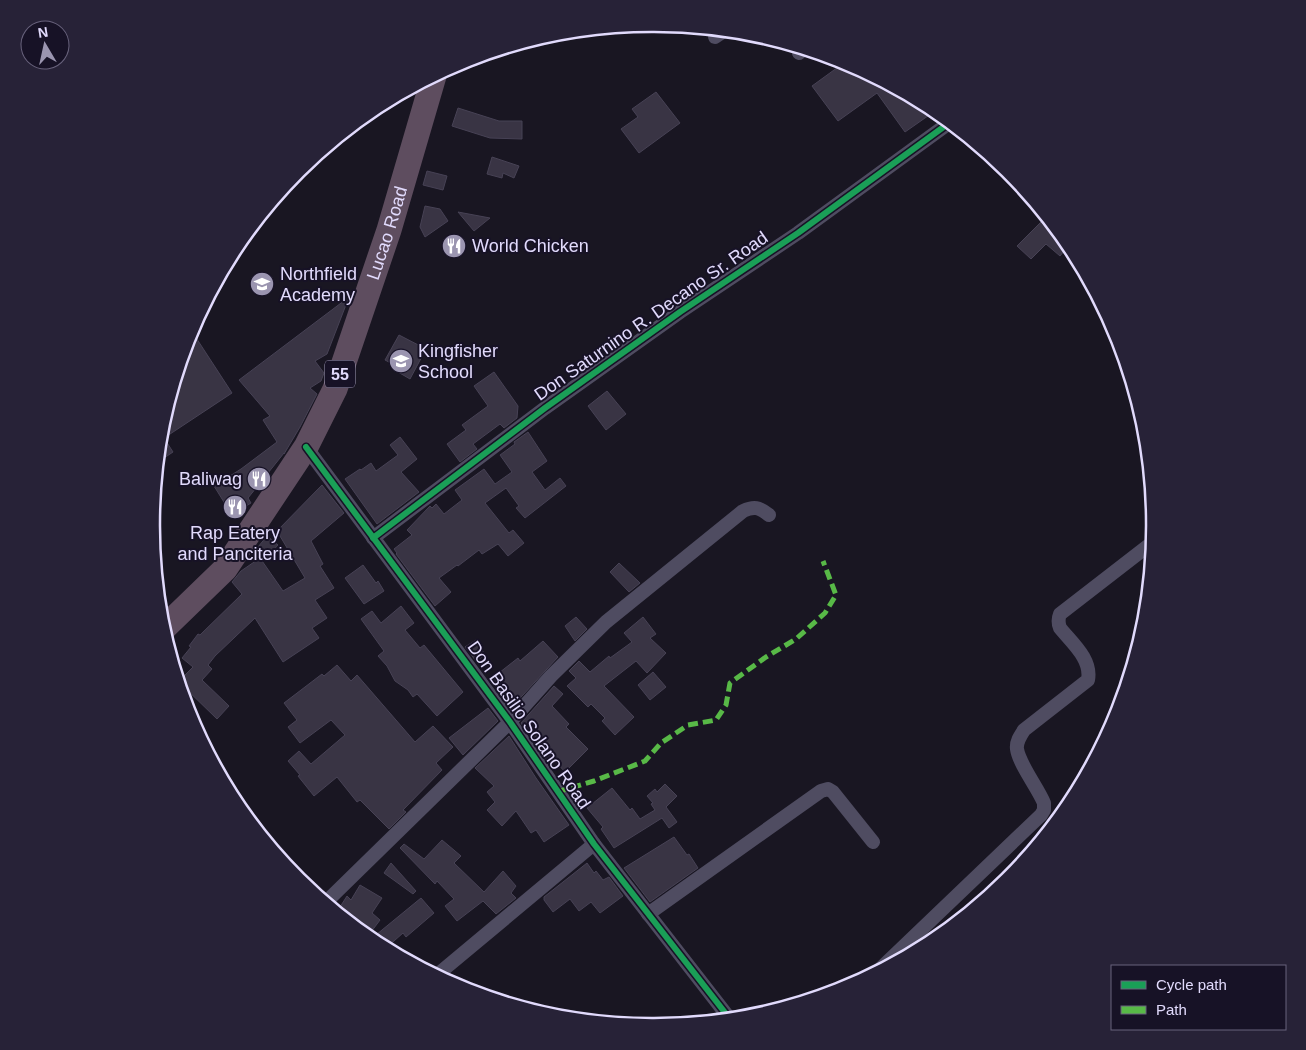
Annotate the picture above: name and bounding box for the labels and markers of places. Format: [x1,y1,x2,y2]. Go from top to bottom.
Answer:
restaurant icon: World Chicken [441,233,467,259]
place label: World Chicken [472,236,589,256]
place label: Northfield Academy [280,264,357,305]
school or university icon: Northfield Academy [249,271,275,297]
place label: Kingfisher School [418,341,498,382]
school or university icon: Kingfisher School [388,348,414,374]
restaurant icon: Baliwag [246,466,272,492]
place label: Baliwag [179,469,242,489]
restaurant icon: Rap Eatery and Panciteria [222,494,248,520]
place label: Rap Eatery and Panciteria [177,523,294,564]

